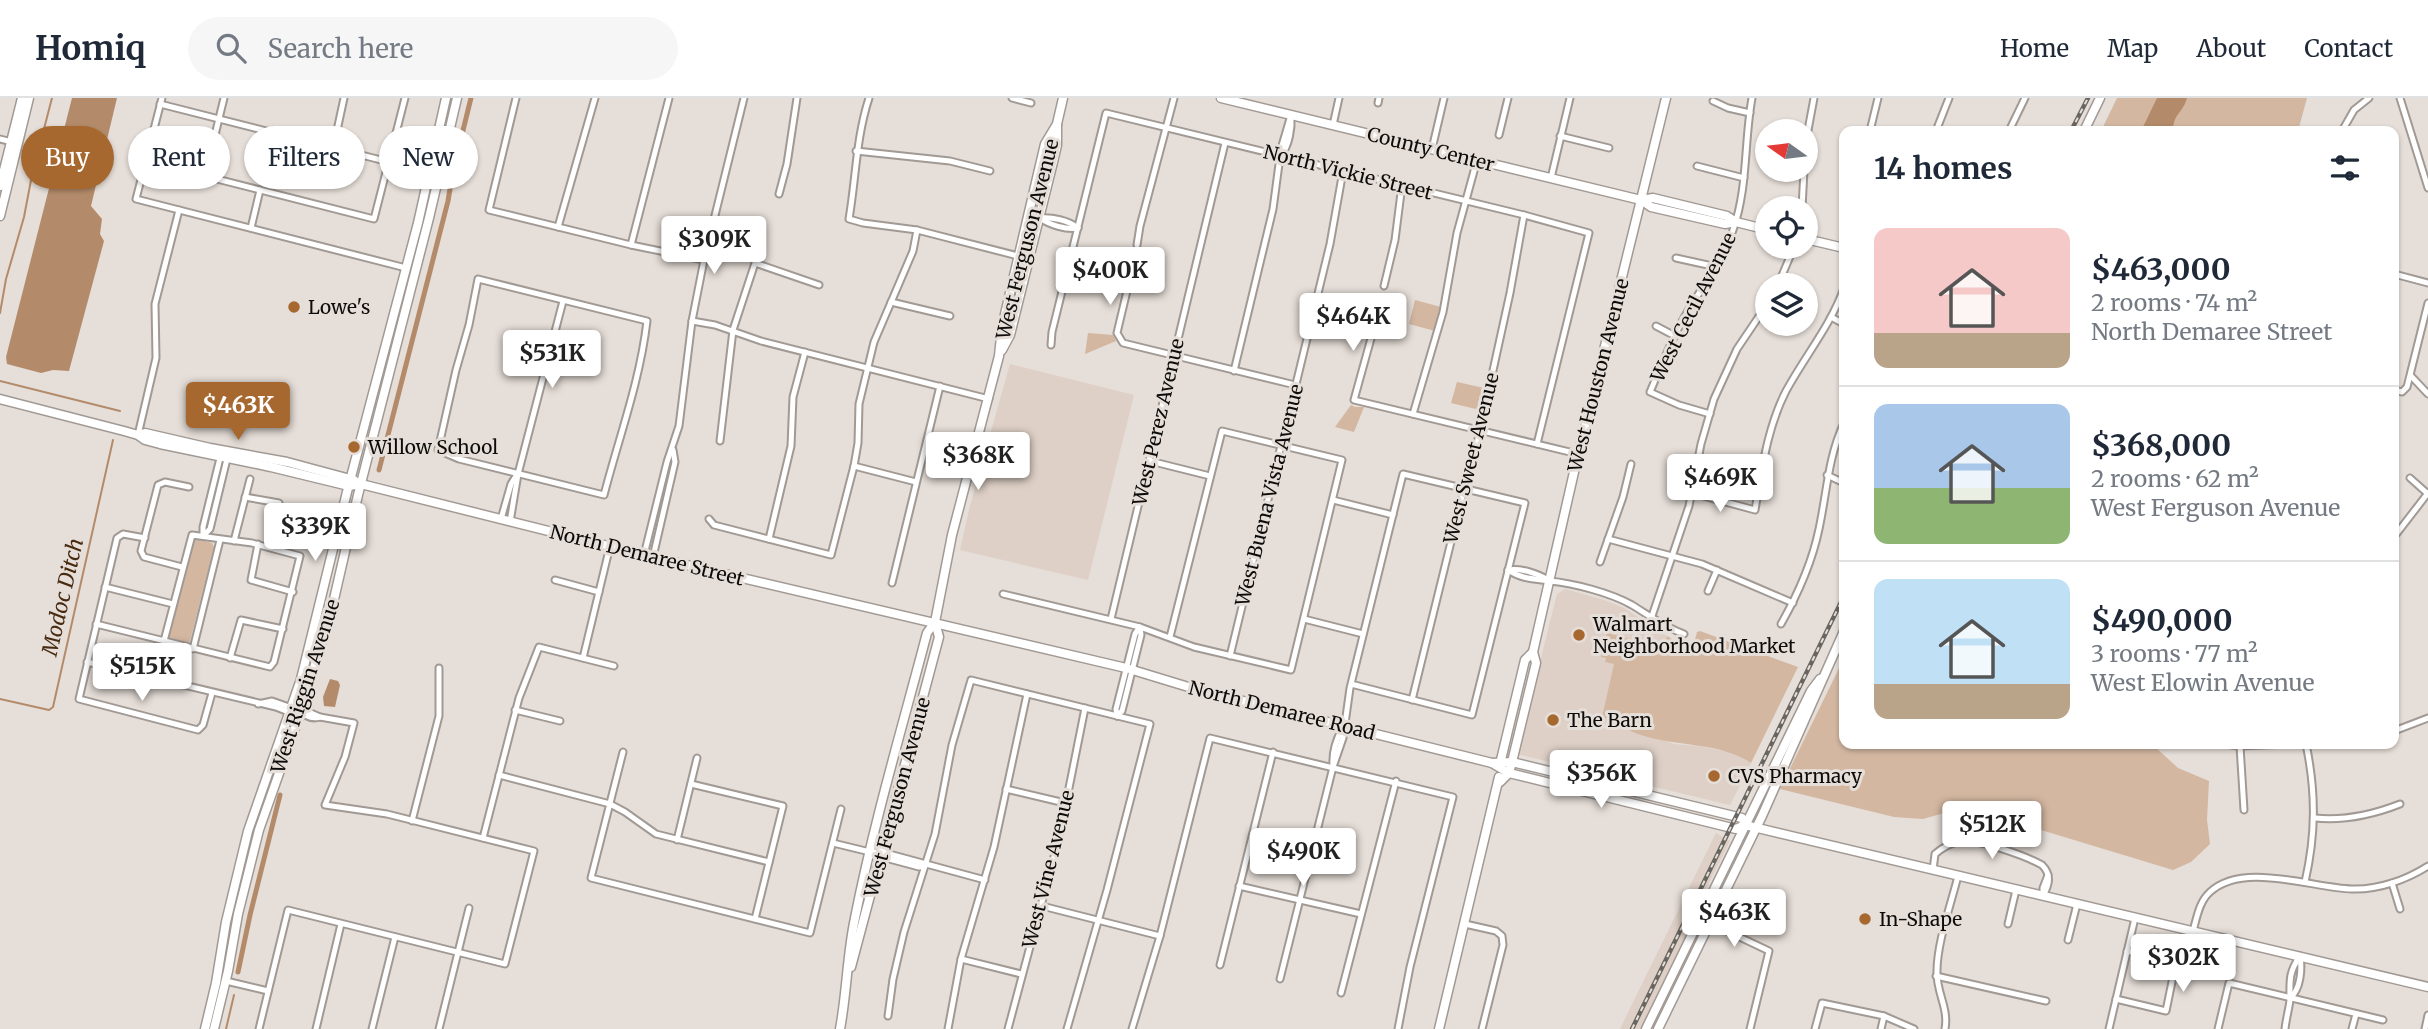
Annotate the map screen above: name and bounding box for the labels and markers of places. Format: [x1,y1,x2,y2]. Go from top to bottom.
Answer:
pin: $309K [665,216,763,276]
pin: $400K [1061,248,1159,307]
pin: $464K [1304,294,1402,353]
place label: Lowe's [308,295,370,319]
marker: Lowe's [286,299,302,315]
pin: $531K [503,330,601,390]
pin: $463K [189,382,287,442]
pin: $368K [929,432,1027,492]
place label: Willow School [367,435,498,459]
marker: Willow School [346,439,362,455]
pin: $469K [1671,454,1769,514]
pin: $339K [266,504,364,563]
place label: Walmart Neighborhood Market [1592,612,1796,658]
marker: Walmart Neighborhood Market [1571,627,1587,643]
pin: $515K [93,644,191,703]
place label: The Barn [1567,708,1652,732]
marker: The Barn [1545,712,1561,728]
pin: $356K [1552,750,1650,810]
place label: CVS Pharmacy [1728,764,1862,788]
marker: CVS Pharmacy [1706,768,1722,784]
pin: $512K [1943,802,2041,861]
pin: $490K [1254,828,1352,888]
pin: $463K [1685,890,1783,949]
place label: In-Shape [1879,907,1962,931]
marker: In-Shape [1857,911,1873,927]
pin: $302K [2134,934,2232,994]

